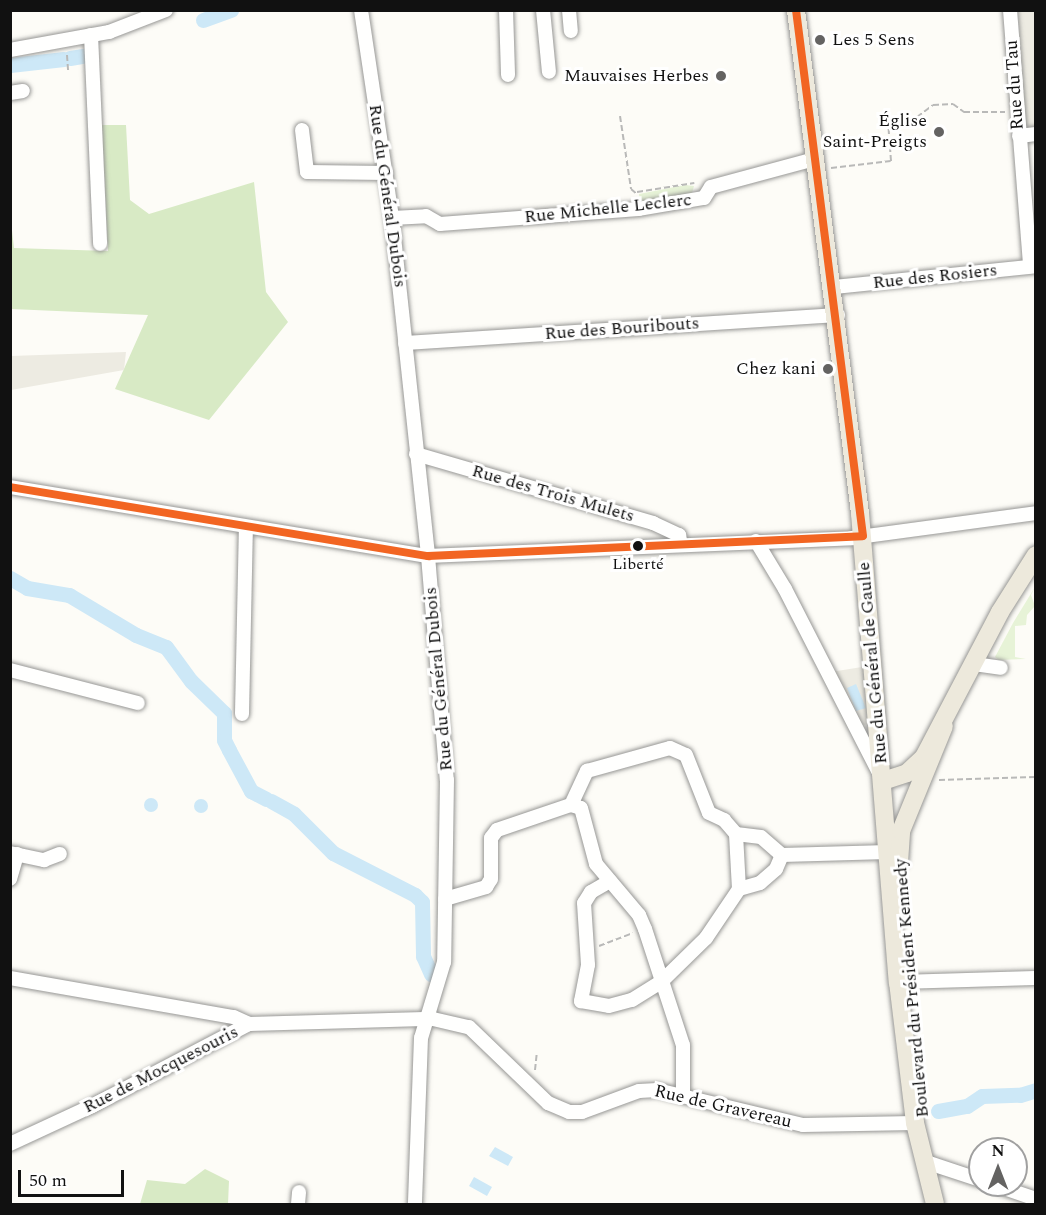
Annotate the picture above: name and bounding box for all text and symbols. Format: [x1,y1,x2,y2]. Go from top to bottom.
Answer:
place label: Les 5 Sens [832,29,915,51]
marker: Les 5 Sens [813,33,827,47]
street label: Rue du Tau [1001,39,1029,131]
place label: Mauvaises Herbes [564,65,709,87]
marker: Mauvaises Herbes [714,69,728,83]
street label: Rue du Général Dubois [363,103,411,289]
place label: Église Saint-Preigts [823,111,927,154]
marker: Église Saint-Preigts [932,125,946,139]
street label: Rue Michelle Leclerc [523,189,693,229]
street label: Rue des Rosiers [872,260,998,294]
street label: Rue des Bouribouts [544,313,700,345]
place label: Chez kani [736,358,816,380]
marker: Chez kani [821,362,835,376]
street label: Rue des Trois Mulets [469,460,637,528]
marker: Liberté [632,540,644,552]
place label: Liberté [612,554,664,574]
street label: Rue du Général de Gaulle [853,561,893,765]
street label: Rue du Général Dubois [420,586,458,772]
street label: Boulevard du Président Kennedy [890,858,934,1118]
street label: Rue de Mocquesouris [80,1022,242,1118]
street label: Rue de Gravereau [652,1081,794,1133]
north arrow [968,1137,1028,1197]
text: N [991,1139,1005,1163]
scale bar [21,1158,128,1196]
text: 50 m [29,1167,67,1194]

